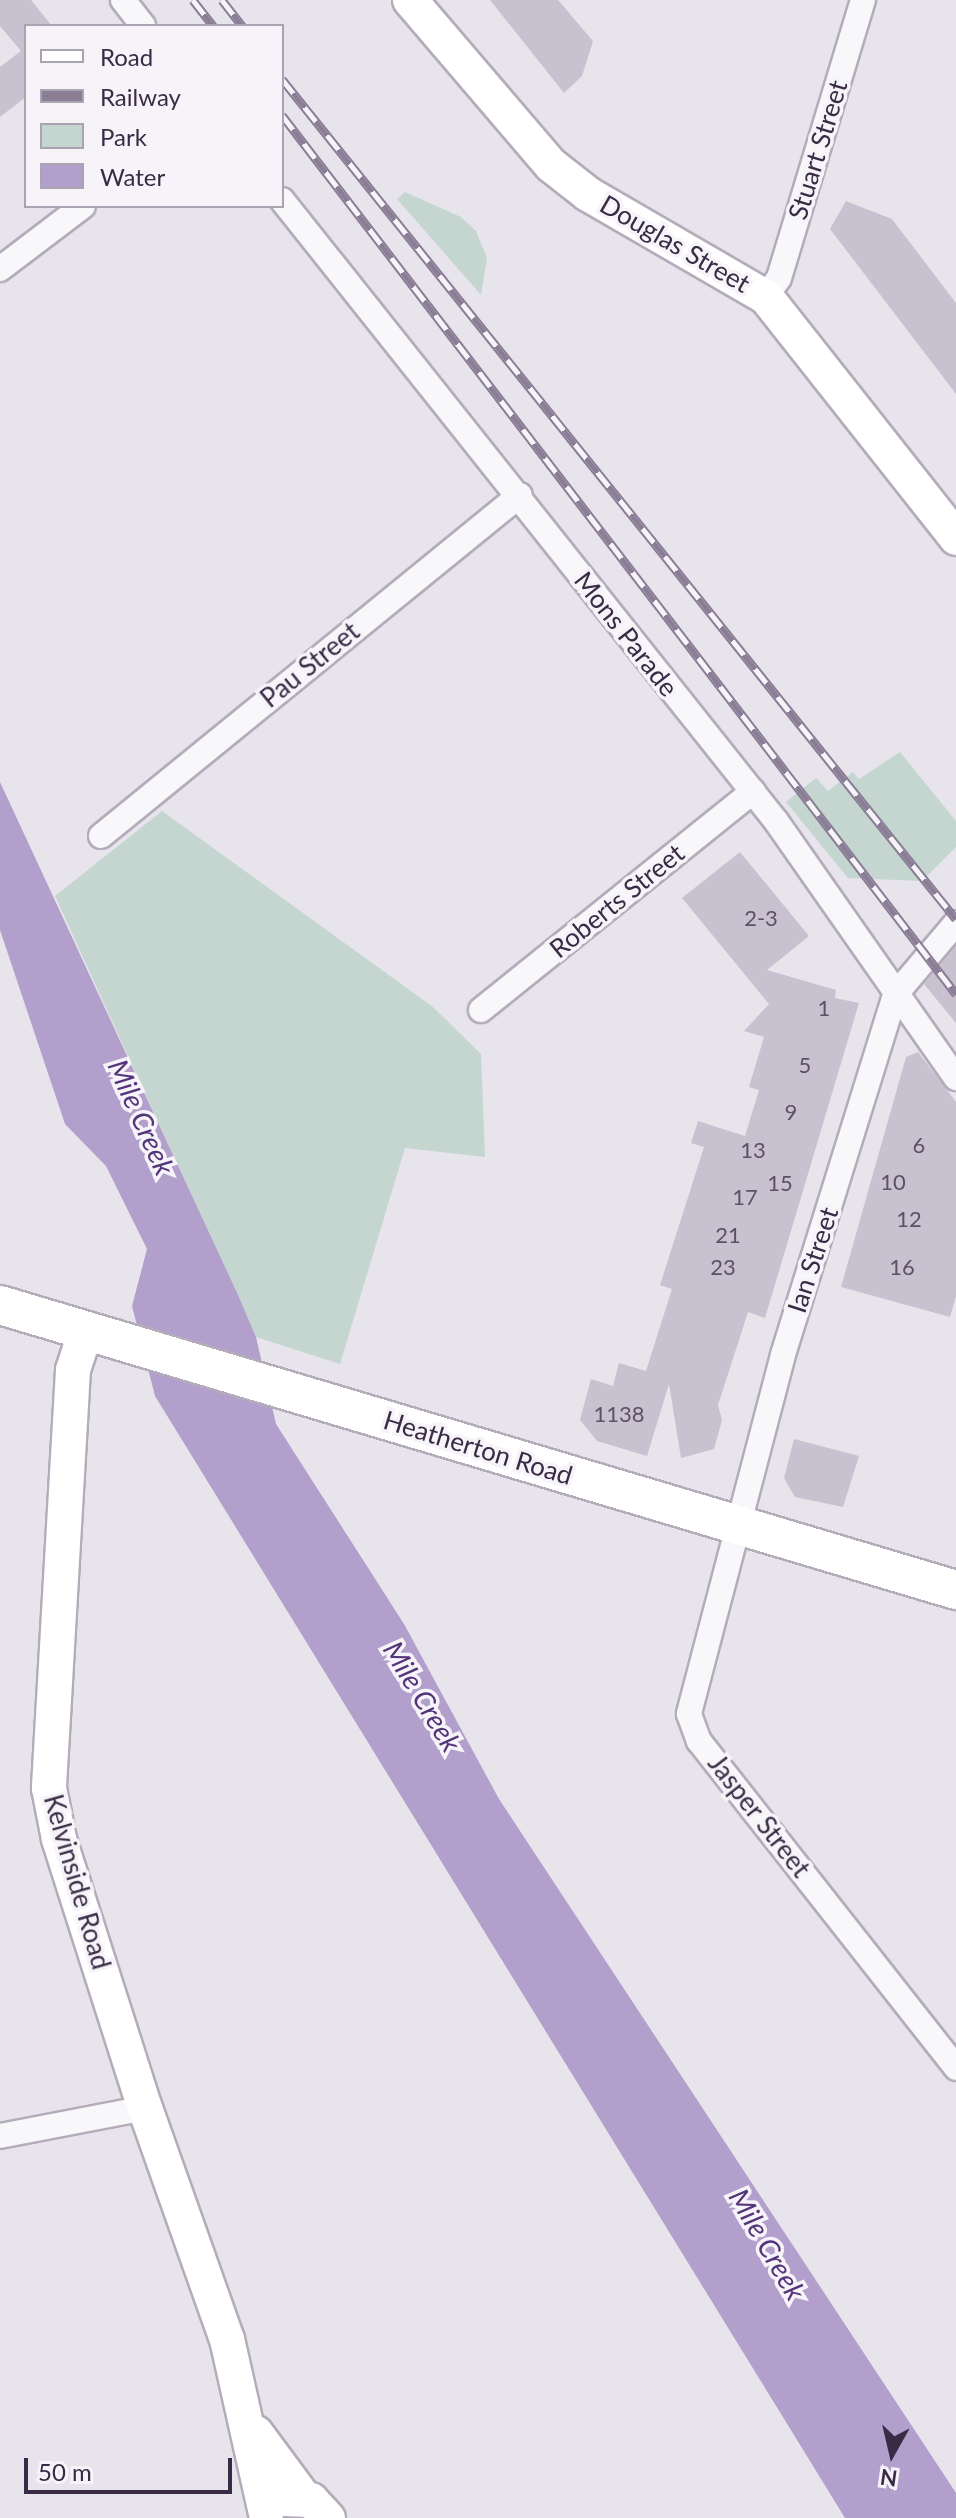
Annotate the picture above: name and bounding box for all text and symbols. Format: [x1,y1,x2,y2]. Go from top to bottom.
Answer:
legend [24,24,284,208]
text: Road [100,42,153,71]
street label: Stuart Street [782,77,854,223]
text: Railway [100,82,181,111]
text: Park [100,122,147,151]
text: Water [100,162,165,191]
street label: Douglas Street [595,189,755,299]
street label: Mons Parade [568,565,684,703]
street label: Pau Street [254,616,366,714]
street label: Roberts Street [544,837,690,965]
house number: 2-3 [744,905,778,931]
house number: 1 [818,995,830,1021]
house number: 5 [799,1052,811,1078]
water label: Mile Creek [102,1054,182,1180]
house number: 9 [785,1099,797,1125]
house number: 6 [913,1132,925,1158]
house number: 13 [740,1137,766,1163]
house number: 10 [880,1169,906,1195]
house number: 15 [767,1170,793,1196]
house number: 17 [732,1184,758,1210]
street label: Ian Street [781,1203,845,1317]
house number: 12 [896,1206,922,1232]
house number: 21 [715,1222,741,1248]
house number: 23 [710,1254,736,1280]
house number: 16 [889,1254,915,1280]
house number: 1138 [593,1401,645,1427]
street label: Heatherton Road [380,1404,576,1492]
water label: Mile Creek [377,1635,469,1757]
street label: Jasper Street [701,1748,817,1884]
street label: Kelvinside Road [37,1791,117,1973]
water label: Mile Creek [723,2182,813,2306]
north arrow [852,2414,932,2494]
scale bar [28,2442,236,2492]
text: 50 m [38,2457,92,2486]
text: N [878,2464,899,2493]

